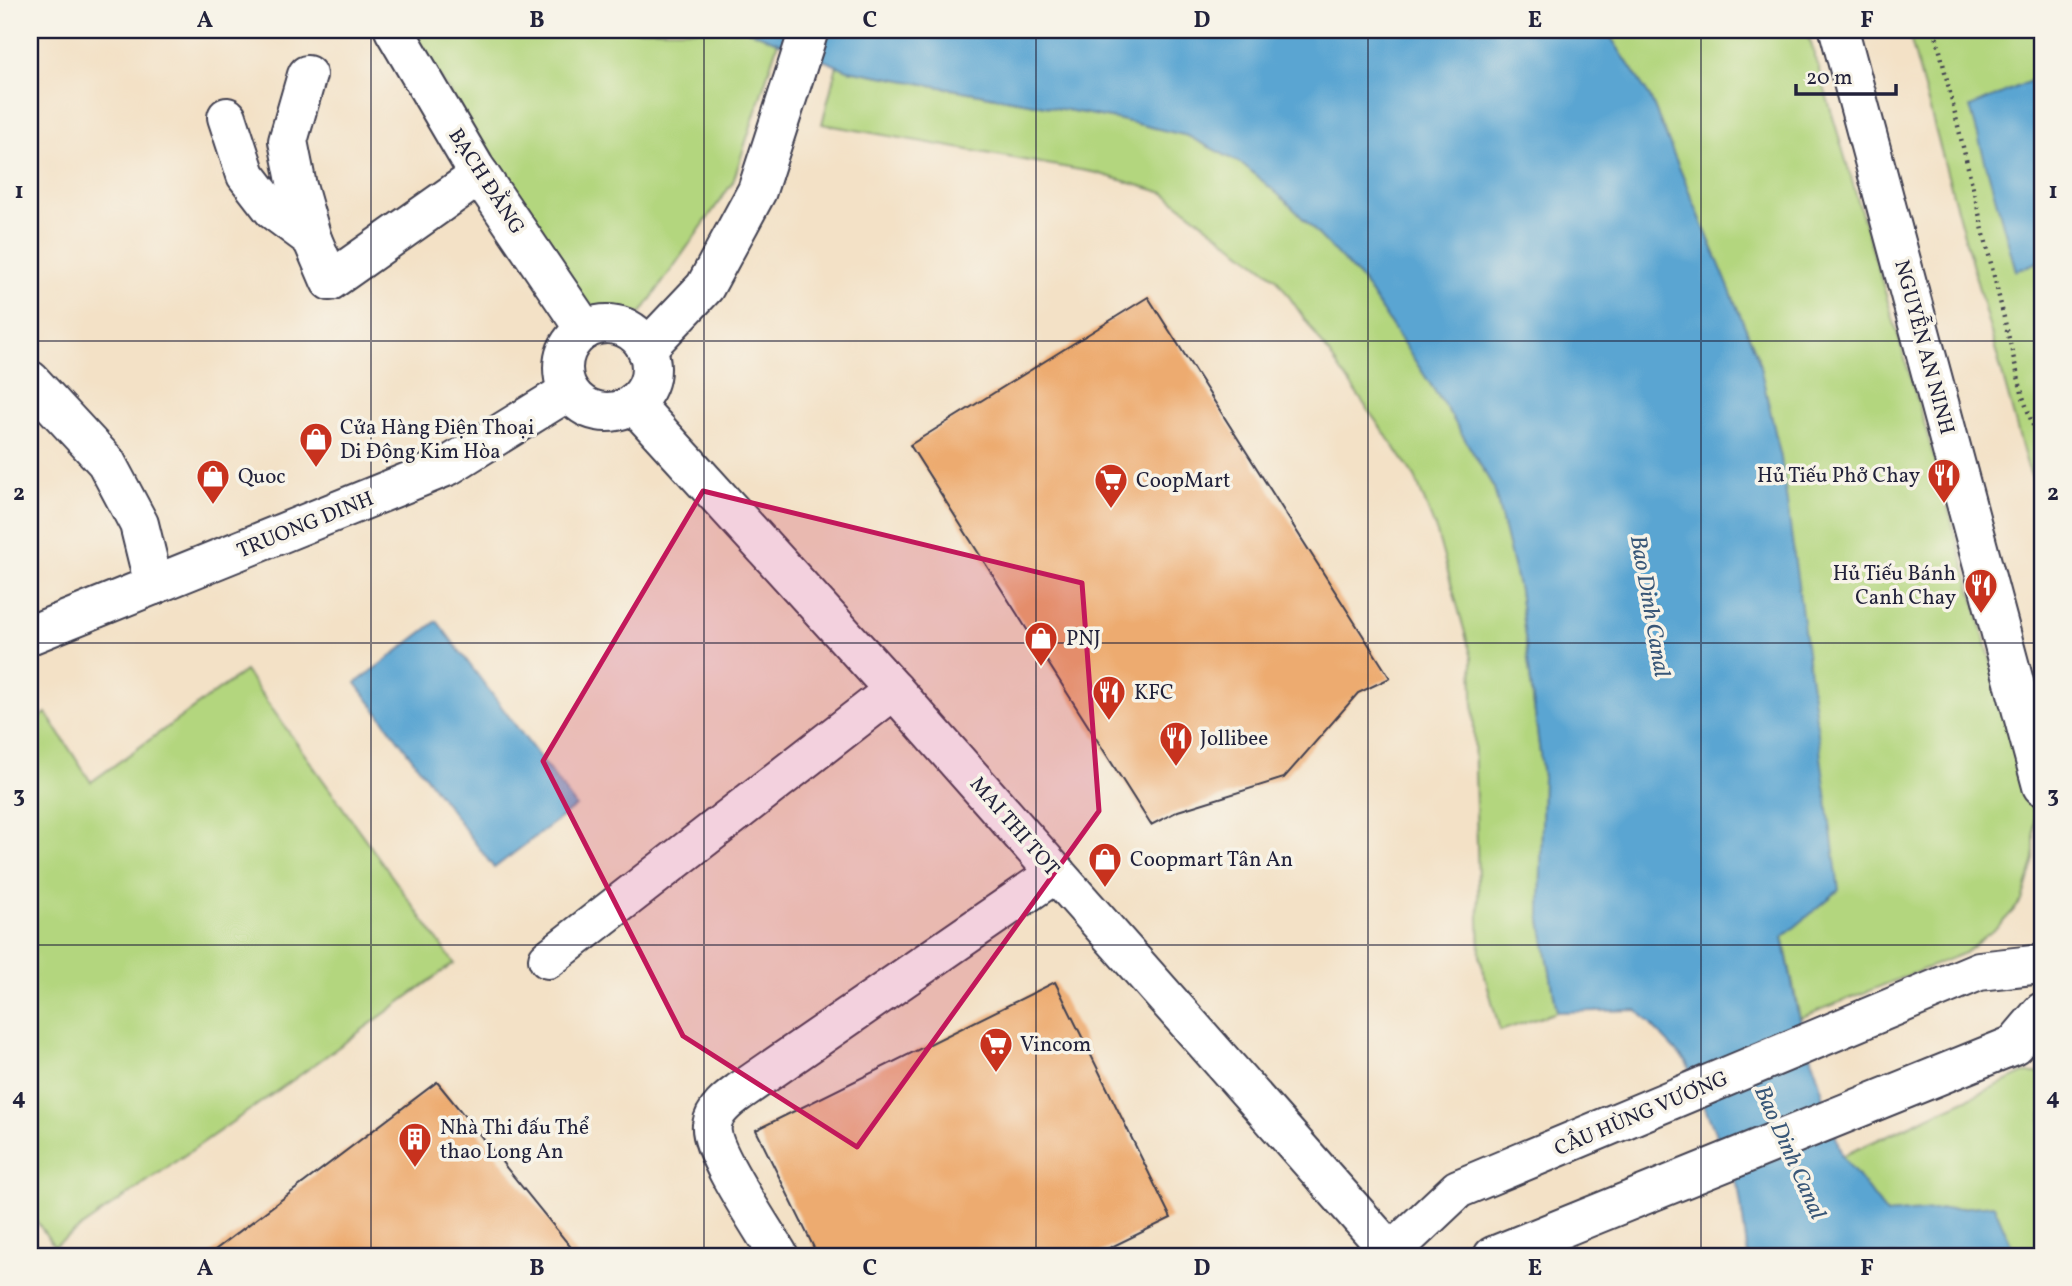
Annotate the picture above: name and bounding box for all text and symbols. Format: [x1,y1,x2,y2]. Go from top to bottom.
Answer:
text: A [197,5,213,37]
text: B [529,5,545,37]
text: C [863,5,877,37]
text: D [1194,5,1211,37]
text: E [1528,5,1542,37]
text: F [1860,5,1874,37]
scale bar [1796,52,1895,96]
text: 20 m [1806,64,1852,93]
street label: BẠCH ĐẰNG [441,122,533,241]
text: 1 [14,176,24,208]
text: 1 [2048,176,2058,208]
street label: NGUYỄN AN NINH [1886,256,1964,438]
place label: Cửa Hàng Điện Thoại Di Động Kim Hòa [340,414,534,467]
shop icon: Cửa Hàng Điện Thoại Di Động Kim Hòa [297,420,335,469]
restaurant icon: Hủ Tiếu Phở Chay [1925,456,1963,505]
shop icon: Quoc [194,457,232,506]
supermarket icon: CoopMart [1092,461,1130,510]
place label: Hủ Tiếu Phở Chay [1757,462,1921,491]
place label: Quoc [238,463,286,492]
place label: CoopMart [1136,467,1230,496]
text: 2 [13,478,25,510]
text: 2 [2047,478,2059,510]
street label: TRUONG DINH [233,485,378,566]
water label: Bao Dinh Canal [1621,533,1677,680]
place label: Hủ Tiếu Bánh Canh Chay [1833,560,1957,613]
restaurant icon: Hủ Tiếu Bánh Canh Chay [1962,566,2000,615]
shop icon: PNJ [1022,619,1060,668]
place label: PNJ [1066,625,1101,654]
restaurant icon: KFC [1090,673,1128,722]
place label: KFC [1134,679,1174,708]
restaurant icon: Jollibee [1157,719,1195,768]
place label: Jollibee [1200,725,1268,754]
street label: MAI THI TOT [962,771,1065,883]
text: 3 [13,780,25,812]
text: 3 [2047,780,2059,812]
shop icon: Coopmart Tân An [1086,840,1124,889]
place label: Coopmart Tân An [1130,846,1293,875]
supermarket icon: Vincom [977,1025,1015,1074]
place label: Vincom [1020,1031,1091,1060]
street label: CẦU HÙNG VƯƠNG [1549,1063,1733,1164]
water label: Bao Dinh Canal [1745,1081,1833,1225]
text: 4 [12,1082,26,1114]
text: 4 [2046,1082,2060,1114]
place label: Nhà Thi đấu Thể thao Long An [440,1114,589,1167]
building icon: Nhà Thi đấu Thể thao Long An [396,1120,434,1169]
text: A [197,1253,213,1285]
text: B [529,1253,545,1285]
text: C [863,1253,877,1285]
text: D [1194,1253,1211,1285]
text: E [1528,1253,1542,1285]
text: F [1860,1253,1874,1285]

